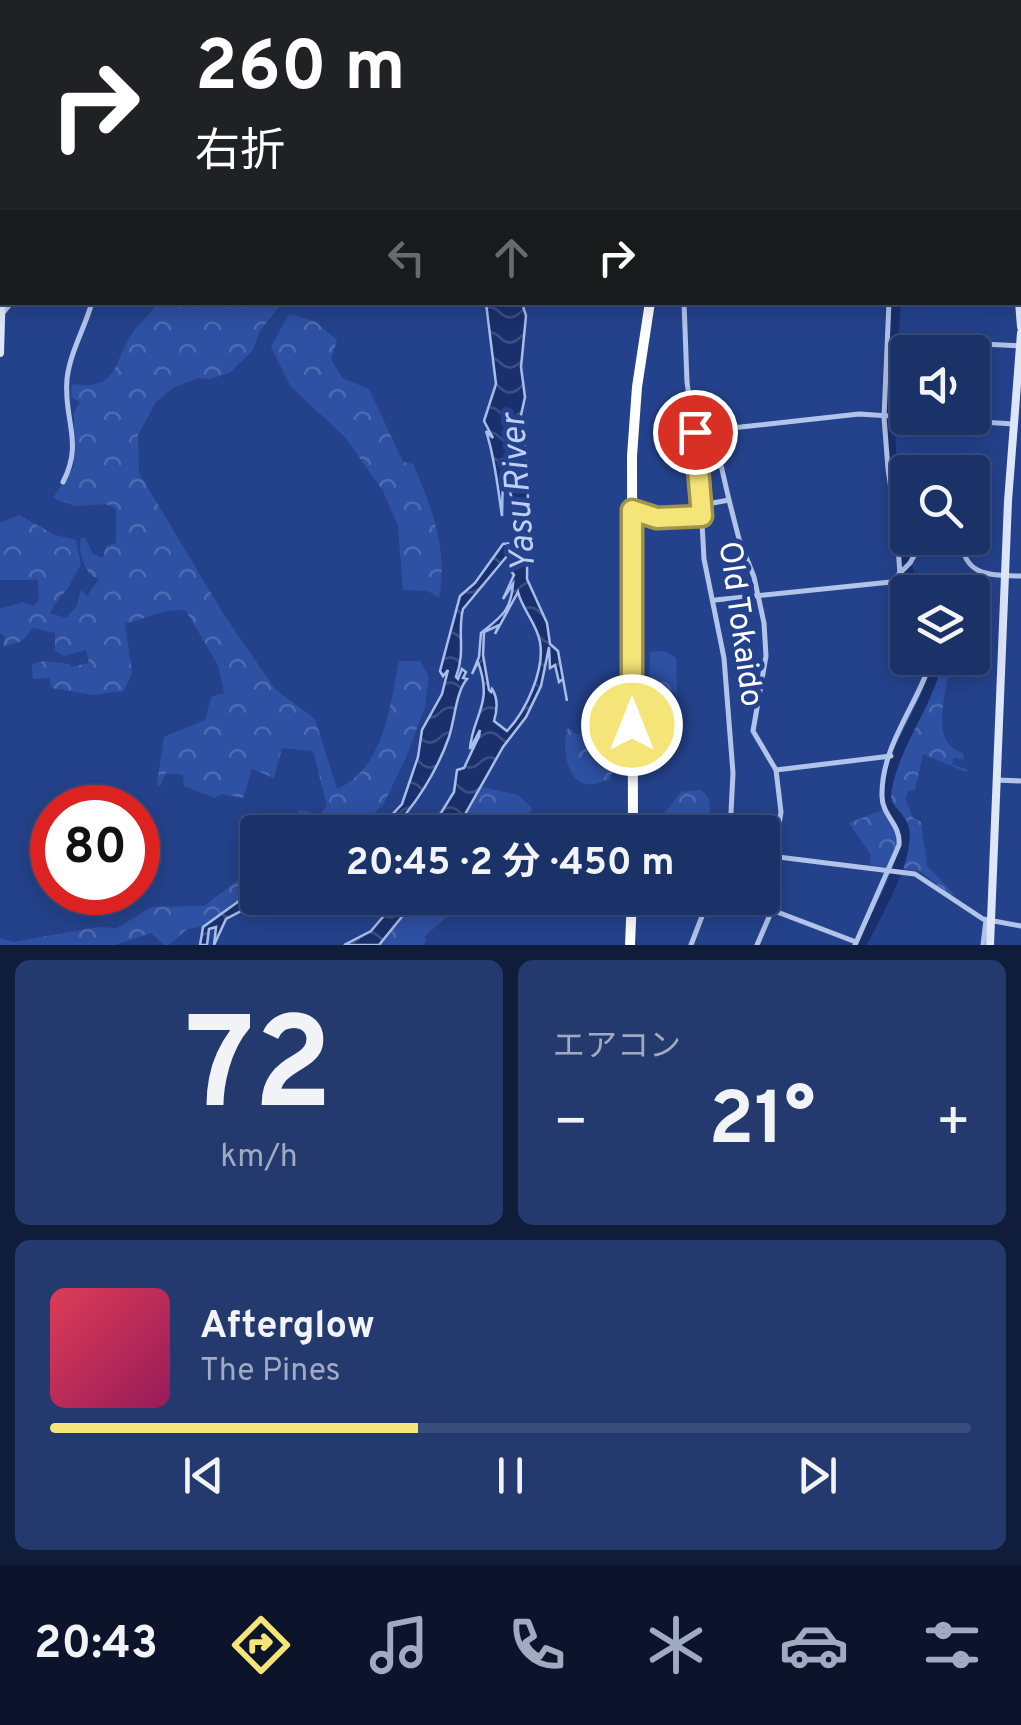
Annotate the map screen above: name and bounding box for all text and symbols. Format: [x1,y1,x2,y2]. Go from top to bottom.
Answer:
text: 260 m [195,26,406,115]
icon: right [30,40,160,170]
text: 右折 [195,125,285,182]
icon: left [379,230,434,285]
icon: ahead [484,230,539,285]
icon: right [589,230,644,285]
map controls [890,335,990,675]
button: sound [890,335,990,435]
pin [653,390,738,475]
icon: arrive [668,405,723,460]
water label: Yasu River [492,410,547,574]
button: search [890,455,990,555]
street label: Old Tokaido [708,539,770,709]
button: layers [890,575,990,675]
position arrow [580,673,684,777]
speed limit sign: 80 [30,785,160,915]
text: 20:45 · 2 分 · 450 m [345,840,675,889]
text: 72 [185,990,333,1155]
text: エアコン [553,1028,681,1068]
text: 21° [708,1076,816,1171]
text: − [553,1090,588,1160]
text: + [936,1090,971,1160]
text: km/h [220,1138,298,1178]
text: Afterglow [200,1303,375,1352]
text: The Pines [200,1352,341,1392]
icon: previous [176,1448,231,1503]
icon: pause [483,1448,538,1503]
icon: next [790,1448,845,1503]
icon: directions [226,1610,296,1680]
icon: music [364,1610,434,1680]
icon: phone [502,1610,572,1680]
icon: climate [641,1610,711,1680]
icon: car [779,1610,849,1680]
icon: filters [917,1610,987,1680]
text: 20:43 [34,1617,158,1674]

